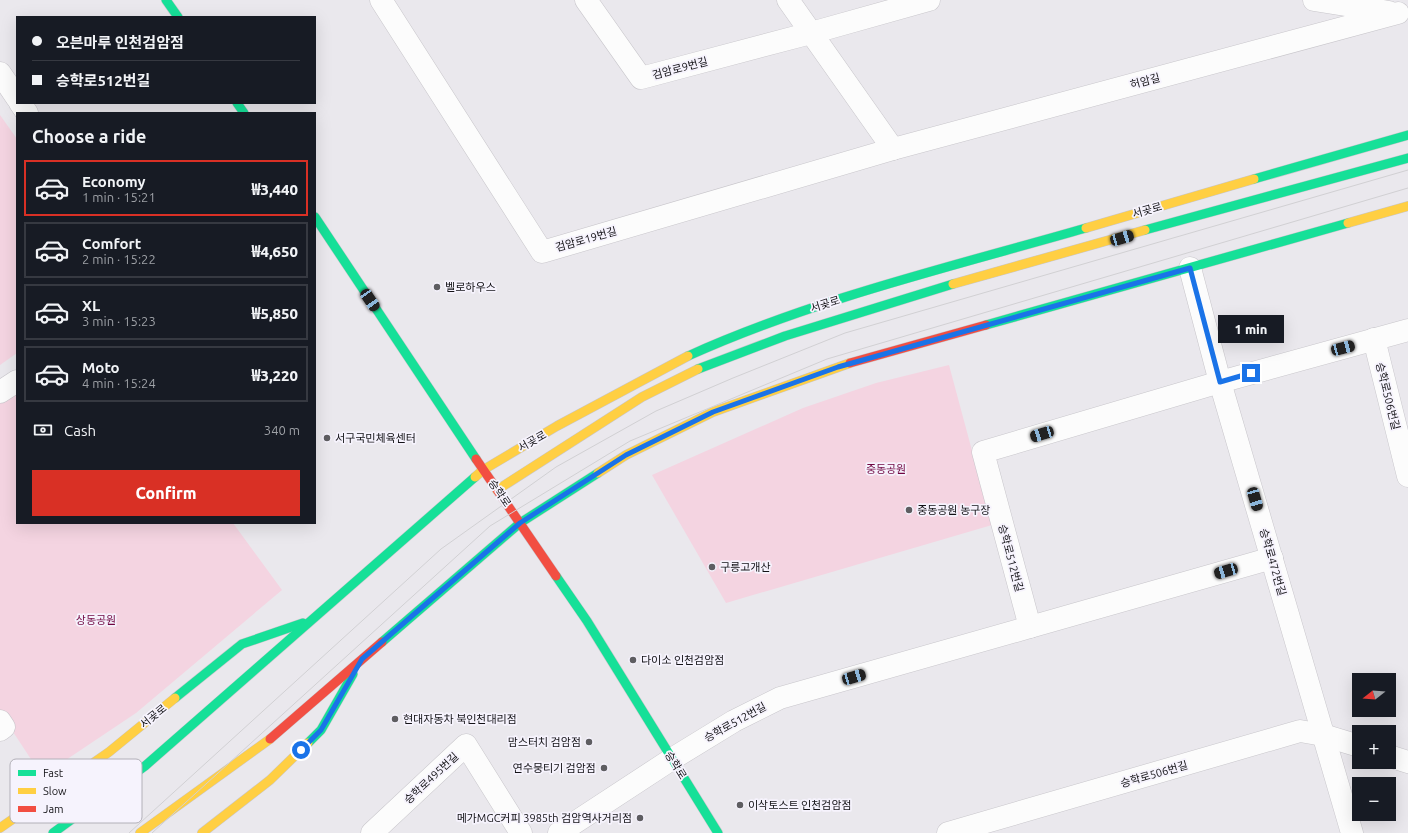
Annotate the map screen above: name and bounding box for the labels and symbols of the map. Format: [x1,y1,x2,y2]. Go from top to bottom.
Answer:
street label: 검암로9번길 [651,55,709,81]
street label: 허암길 [1129,71,1161,91]
street label: 서곶로 [1131,200,1163,220]
street label: 검암로19번길 [554,225,618,253]
car [1109,229,1135,247]
place label: 벨로하우스 [445,281,496,293]
marker: 벨로하우스 [432,282,442,292]
car [358,287,382,313]
street label: 서곶로 [809,294,841,314]
callout: 1 min [1218,315,1284,343]
car [1330,339,1356,357]
street label: 승학로506번길 [1374,361,1402,431]
route end [1242,364,1260,382]
car [1029,425,1055,443]
street label: 서곶로 [516,428,548,454]
place label: 서구국민체육센터 [335,432,416,444]
marker: 서구국민체육센터 [322,433,332,443]
park label: 중동공원 [866,463,906,475]
street label: 승학로 [486,477,514,509]
car [1246,486,1264,512]
place label: 중동공원 농구장 [917,504,990,516]
marker: 중동공원 농구장 [904,505,914,515]
street label: 승학로512번길 [996,523,1026,593]
street label: 승학로472번길 [1258,527,1288,597]
place label: 구릉고개산 [720,561,771,573]
marker: 구릉고개산 [707,562,717,572]
car [1213,562,1239,580]
park label: 상동공원 [76,614,116,626]
place label: 다이소 인천검암점 [641,654,724,666]
marker: 다이소 인천검암점 [628,655,638,665]
car [841,668,867,686]
north arrow [1352,673,1396,717]
street label: 승학로512번길 [702,700,768,744]
street label: 서곶로 [137,702,169,730]
place label: 현대자동차 북인천대리점 [403,713,517,725]
marker: 현대자동차 북인천대리점 [390,714,400,724]
place label: 맘스터치 검암점 [508,736,581,748]
marker: 맘스터치 검암점 [584,737,594,747]
route start [292,741,310,759]
street label: 승학로 [663,749,689,781]
street label: 승학로495번길 [402,750,460,806]
legend [10,759,142,823]
street label: 승학로506번길 [1119,759,1189,789]
place label: 연수뭉티기 검암점 [513,762,596,774]
marker: 연수뭉티기 검암점 [599,763,609,773]
text: Fast [43,767,64,779]
text: Slow [43,785,67,797]
place label: 이삭토스트 인천검암점 [748,799,852,811]
marker: 이삭토스트 인천검암점 [735,800,745,810]
text: Jam [43,803,64,815]
place label: 메가MGC커피 3985th 검암역사거리점 [457,812,632,824]
marker: 메가MGC커피 3985th 검암역사거리점 [635,813,645,823]

